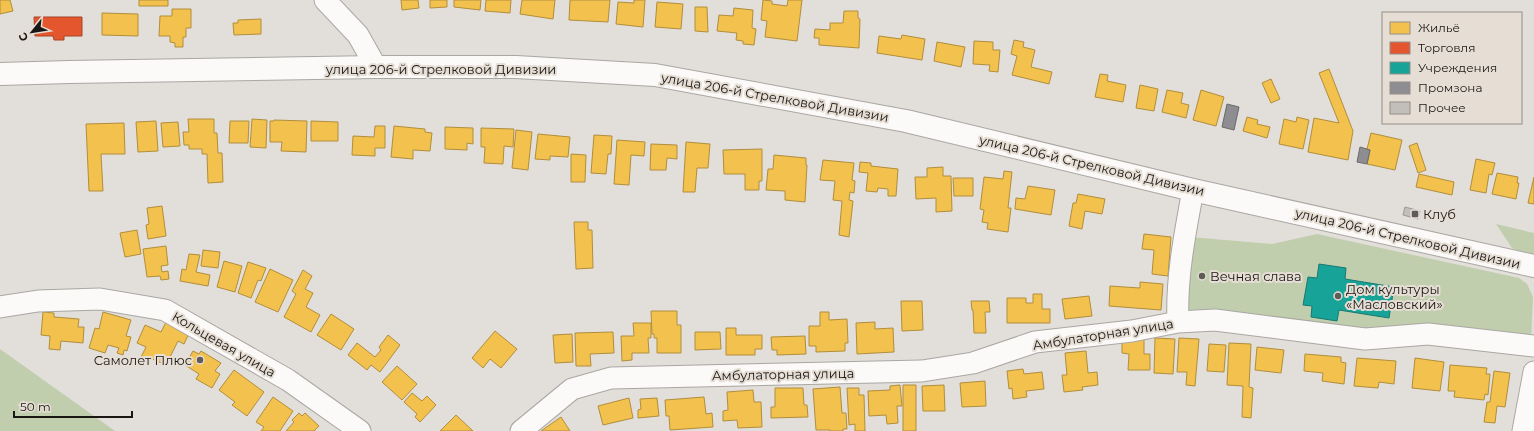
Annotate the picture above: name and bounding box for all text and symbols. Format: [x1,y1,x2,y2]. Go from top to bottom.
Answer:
north arrow [12,12,52,52]
legend [1382,12,1522,124]
text: Жильё [1418,20,1460,35]
text: С [15,30,31,44]
text: Торговля [1418,40,1475,55]
text: Учреждения [1418,60,1497,75]
street label: улица 206-й Стрелковой Дивизии [325,61,556,77]
street label: улица 206-й Стрелковой Дивизии [659,69,890,125]
text: Промзона [1418,80,1482,95]
text: Прочее [1418,100,1466,115]
street label: улица 206-й Стрелковой Дивизии [977,131,1206,199]
street label: улица 206-й Стрелковой Дивизии [1293,204,1522,272]
place label: Клуб [1423,206,1456,222]
marker: Клуб [1410,209,1420,219]
place label: Вечная слава [1210,268,1302,284]
marker: Вечная слава [1197,271,1207,281]
place label: Дом культуры «Масловский» [1346,281,1443,312]
marker: Дом культуры «Масловский» [1333,291,1343,301]
street label: Кольцевая улица [169,308,279,380]
street label: Амбулаторная улица [1031,315,1175,353]
place label: Самолет Плюс [94,352,192,368]
marker: Самолет Плюс [195,355,205,365]
street label: Амбулаторная улица [712,365,854,383]
scale bar [14,393,132,419]
text: 50 m [20,399,51,414]

